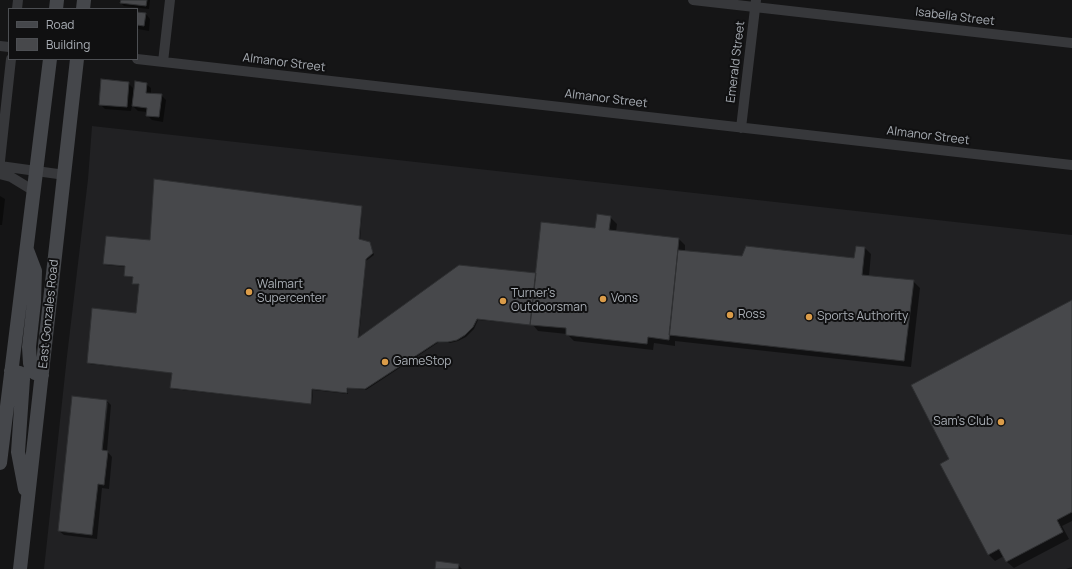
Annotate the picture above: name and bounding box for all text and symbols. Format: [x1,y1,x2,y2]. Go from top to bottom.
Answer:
street label: Isabella Street [915,5,995,29]
legend [8,8,138,60]
text: Road [46,16,74,33]
street label: Emerald Street [724,20,748,104]
text: Building [46,36,90,53]
street label: Almanor Street [242,51,326,75]
street label: Almanor Street [564,87,648,111]
street label: Almanor Street [886,124,970,148]
street label: East Gonzales Road [36,259,62,369]
place label: Walmart Supercenter [257,278,326,306]
marker: Walmart Supercenter [244,287,254,297]
place label: Turner's Outdoorsman [511,287,587,315]
place label: Vons [611,292,638,306]
marker: Vons [598,294,608,304]
marker: Turner's Outdoorsman [498,296,508,306]
place label: Ross [738,308,765,322]
marker: Ross [725,310,735,320]
place label: Sports Authority [817,310,908,324]
marker: Sports Authority [804,312,814,322]
place label: GameStop [393,355,451,369]
marker: GameStop [380,357,390,367]
place label: Sam's Club [933,415,993,429]
marker: Sam's Club [996,417,1006,427]

